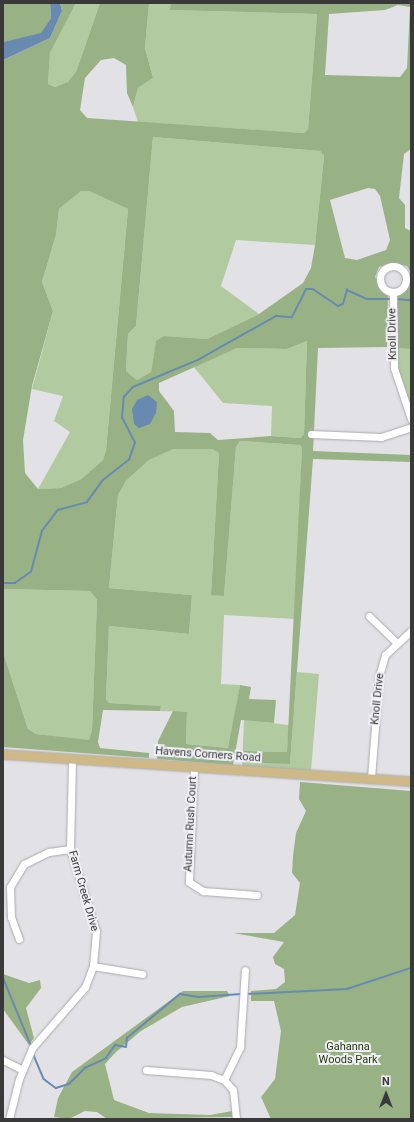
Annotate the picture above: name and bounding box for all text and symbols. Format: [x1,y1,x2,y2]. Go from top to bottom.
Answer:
street label: Knoll Drive [386,308,400,360]
street label: Knoll Drive [369,672,387,726]
street label: Havens Corners Road [155,745,261,765]
street label: Autumn Rush Court [182,776,200,872]
street label: Farm Creek Drive [65,849,101,933]
park label: Gahanna Woods Park [319,1041,377,1067]
north arrow [366,1074,406,1114]
text: N [382,1075,390,1088]

